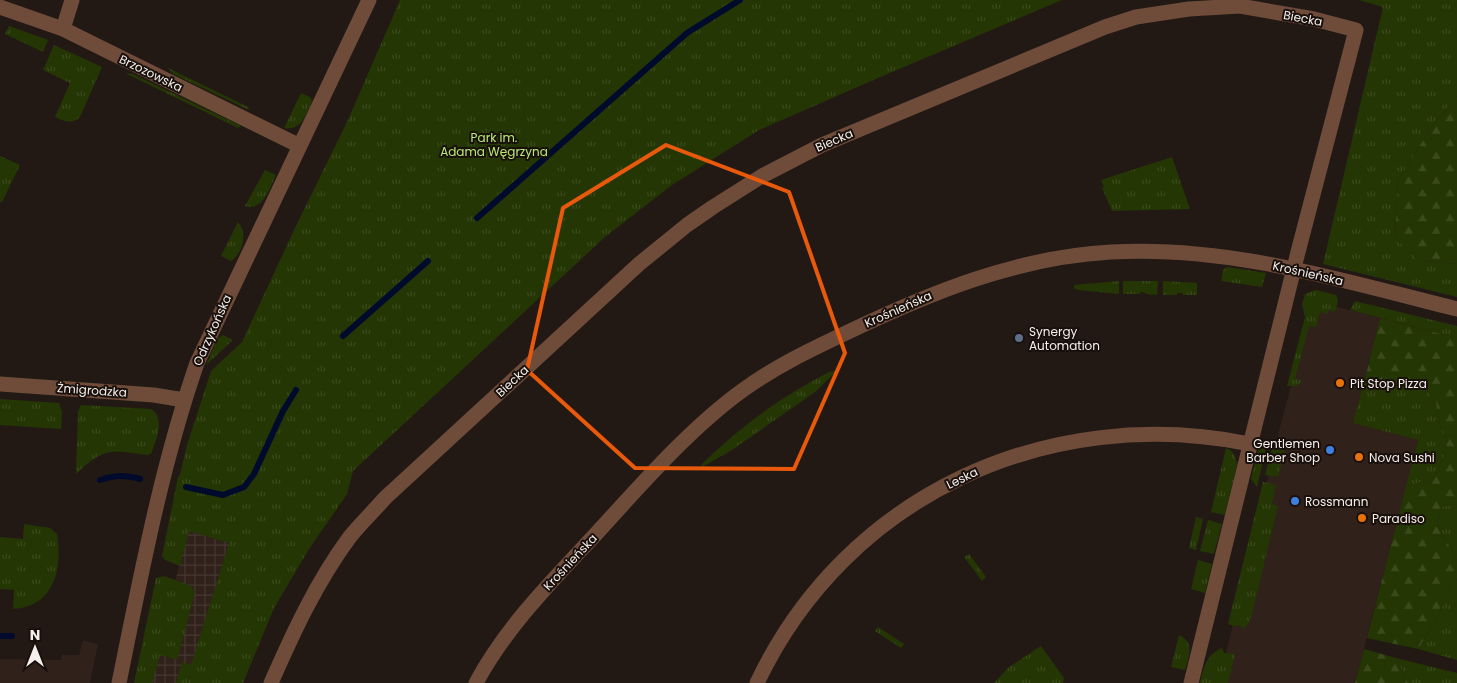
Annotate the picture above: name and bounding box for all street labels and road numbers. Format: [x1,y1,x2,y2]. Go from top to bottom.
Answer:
street label: Biecka [1282,6,1324,30]
street label: Brzozowska [116,50,186,96]
street label: Biecka [813,124,855,156]
street label: Krośnieńska [1271,257,1345,289]
street label: Krośnieńska [862,287,934,331]
street label: Odrzykońska [189,292,235,368]
street label: Biecka [492,361,532,401]
street label: Żmigrodzka [57,379,127,401]
street label: Leska [943,463,981,493]
street label: Krośnieńska [539,530,601,594]

